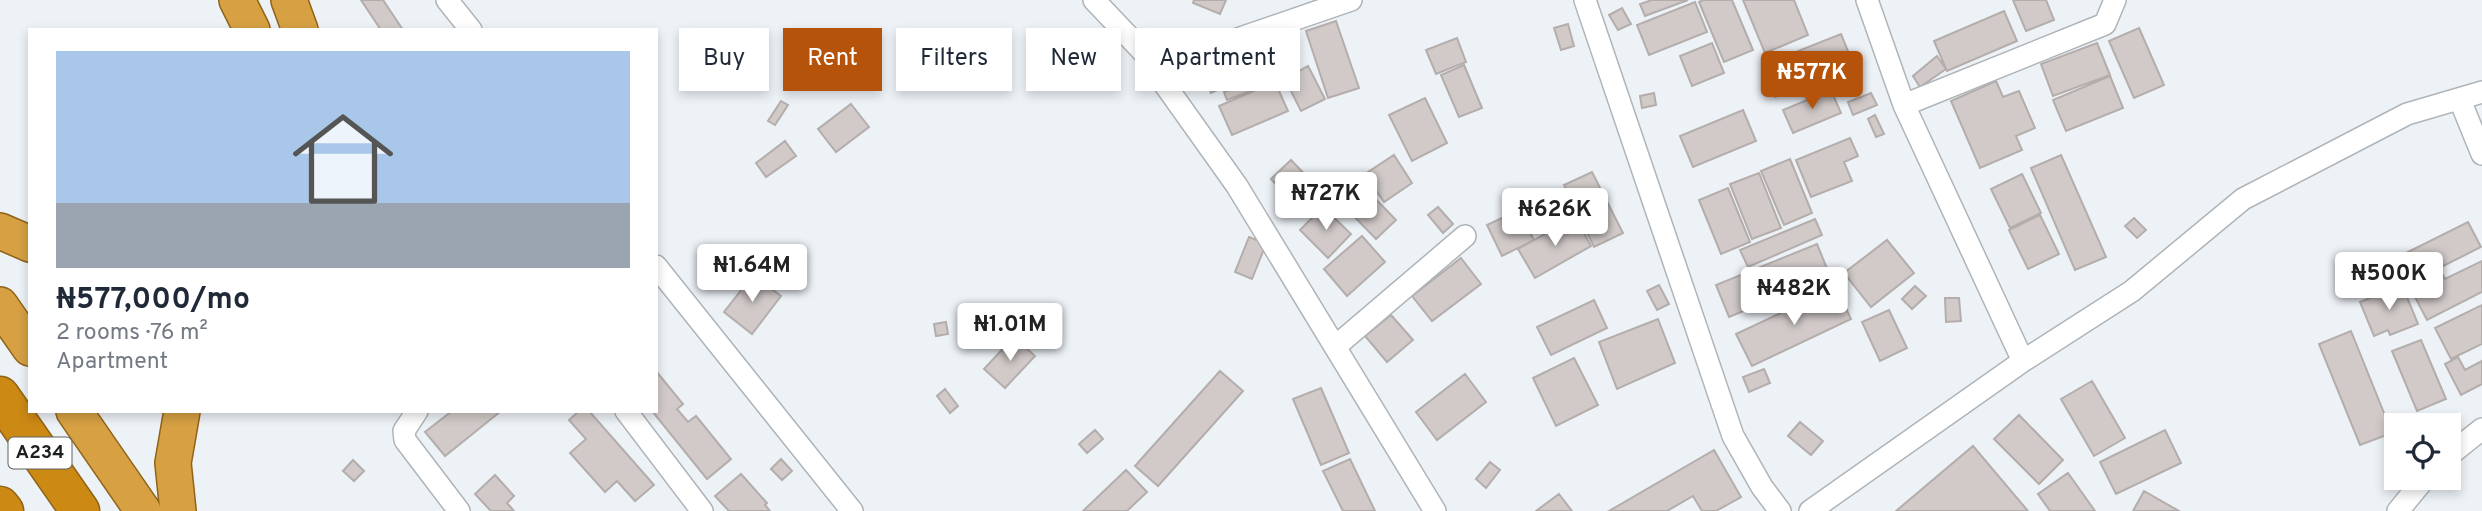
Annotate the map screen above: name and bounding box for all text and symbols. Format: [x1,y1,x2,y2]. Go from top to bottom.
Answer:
chip: Buy [679,28,769,91]
chip: Rent [783,28,882,91]
chip: Filters [896,28,1012,91]
chip: New [1026,28,1121,91]
chip: Apartment [1135,28,1300,91]
pin: ₦577K [1763,52,1861,111]
text: ₦577K [1777,59,1847,88]
icon: home [280,96,406,222]
pin: ₦727K [1277,173,1375,232]
text: ₦727K [1291,180,1361,209]
pin: ₦626K [1506,188,1604,248]
text: ₦626K [1518,196,1592,225]
pin: ₦1.64M [695,244,809,304]
text: ₦1.64M [713,252,791,281]
pin: ₦500K [2340,252,2438,312]
text: ₦500K [2351,260,2427,289]
pin: ₦482K [1745,268,1843,327]
text: ₦482K [1757,275,1831,304]
text: ₦577,000/mo [56,282,250,319]
pin: ₦1.01M [953,304,1067,363]
text: ₦1.01M [973,311,1047,340]
text: 2 rooms · 76 m² [56,319,208,348]
text: Apartment [56,348,168,377]
map controls [2384,413,2461,490]
button: locate [2384,413,2461,490]
road number: A234 [8,437,72,468]

